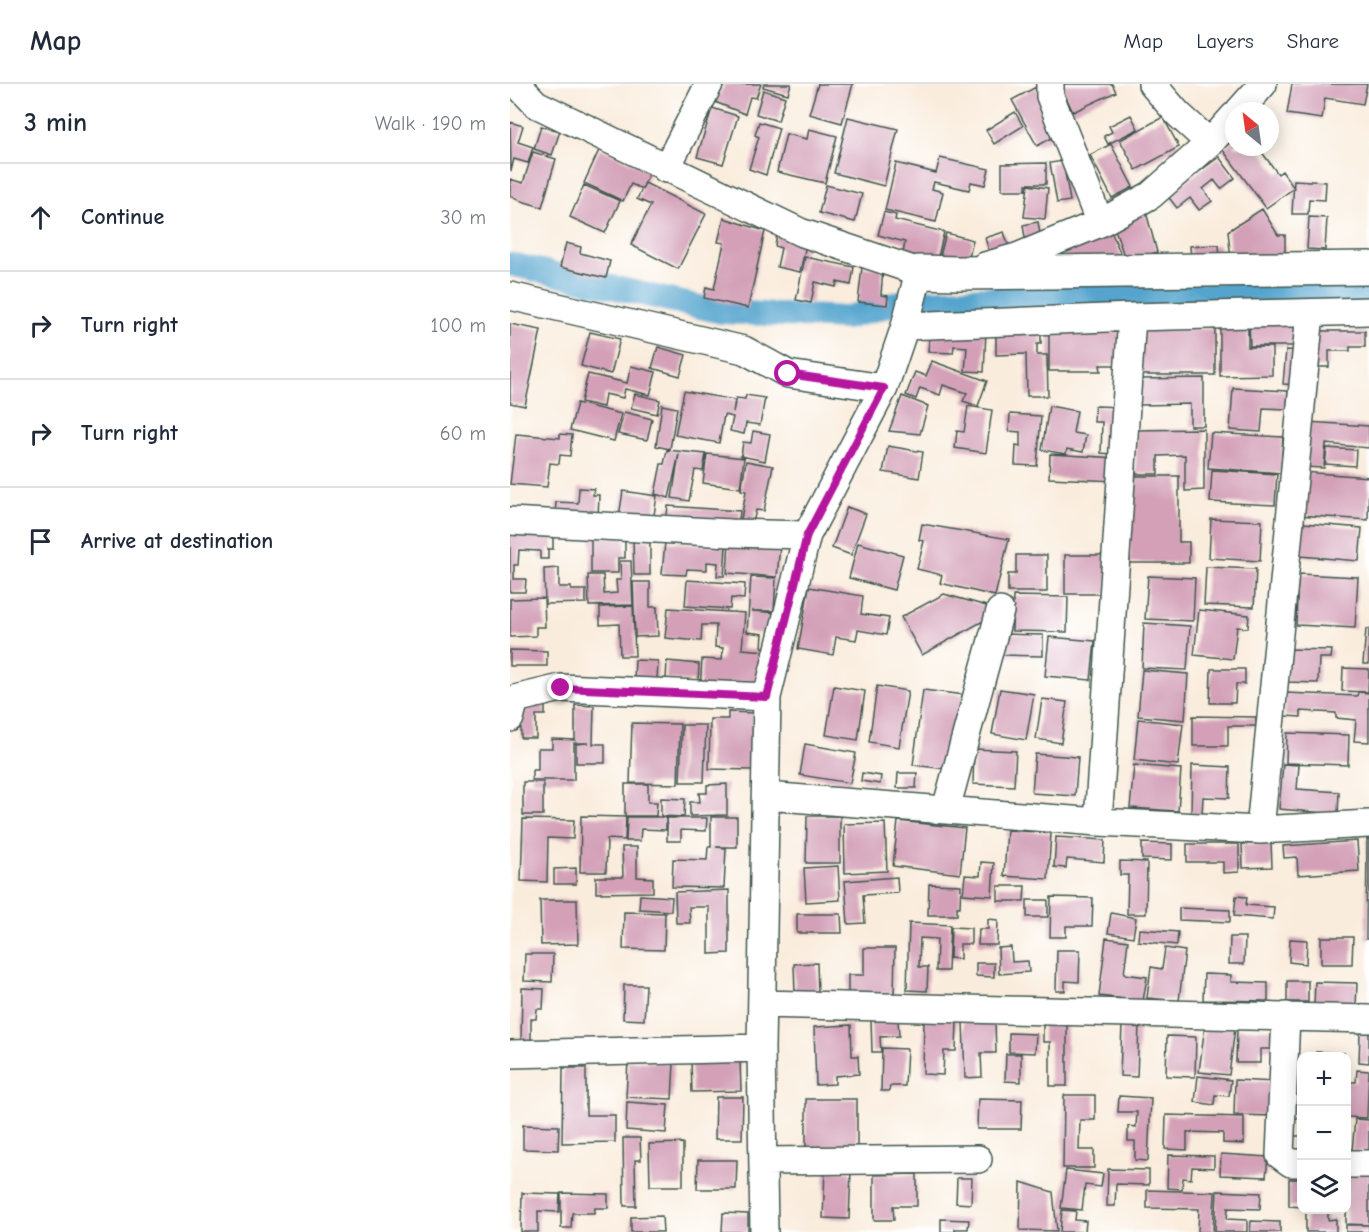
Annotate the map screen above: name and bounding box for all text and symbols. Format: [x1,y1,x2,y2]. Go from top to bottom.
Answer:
text: Map [30,25,81,57]
text: Map [1124,29,1163,53]
text: Layers [1196,29,1254,53]
text: Share [1287,29,1339,53]
north arrow [1225,102,1279,156]
text: 3 min [24,108,87,138]
text: Walk · 190 m [375,112,486,135]
icon: ahead [24,201,57,234]
text: Continue [81,204,164,230]
text: 30 m [440,206,486,229]
icon: right [24,309,57,342]
text: Turn right [81,312,178,338]
text: 100 m [431,314,486,337]
route start [774,360,800,386]
icon: right [24,417,57,450]
text: Turn right [81,420,178,446]
text: 60 m [440,422,486,445]
icon: arrive [24,525,57,558]
text: Arrive at destination [81,528,273,554]
route end [547,674,573,700]
map controls [1297,1052,1351,1214]
button: + [1297,1052,1351,1106]
button: − [1297,1106,1351,1160]
button: layers [1297,1160,1351,1214]

